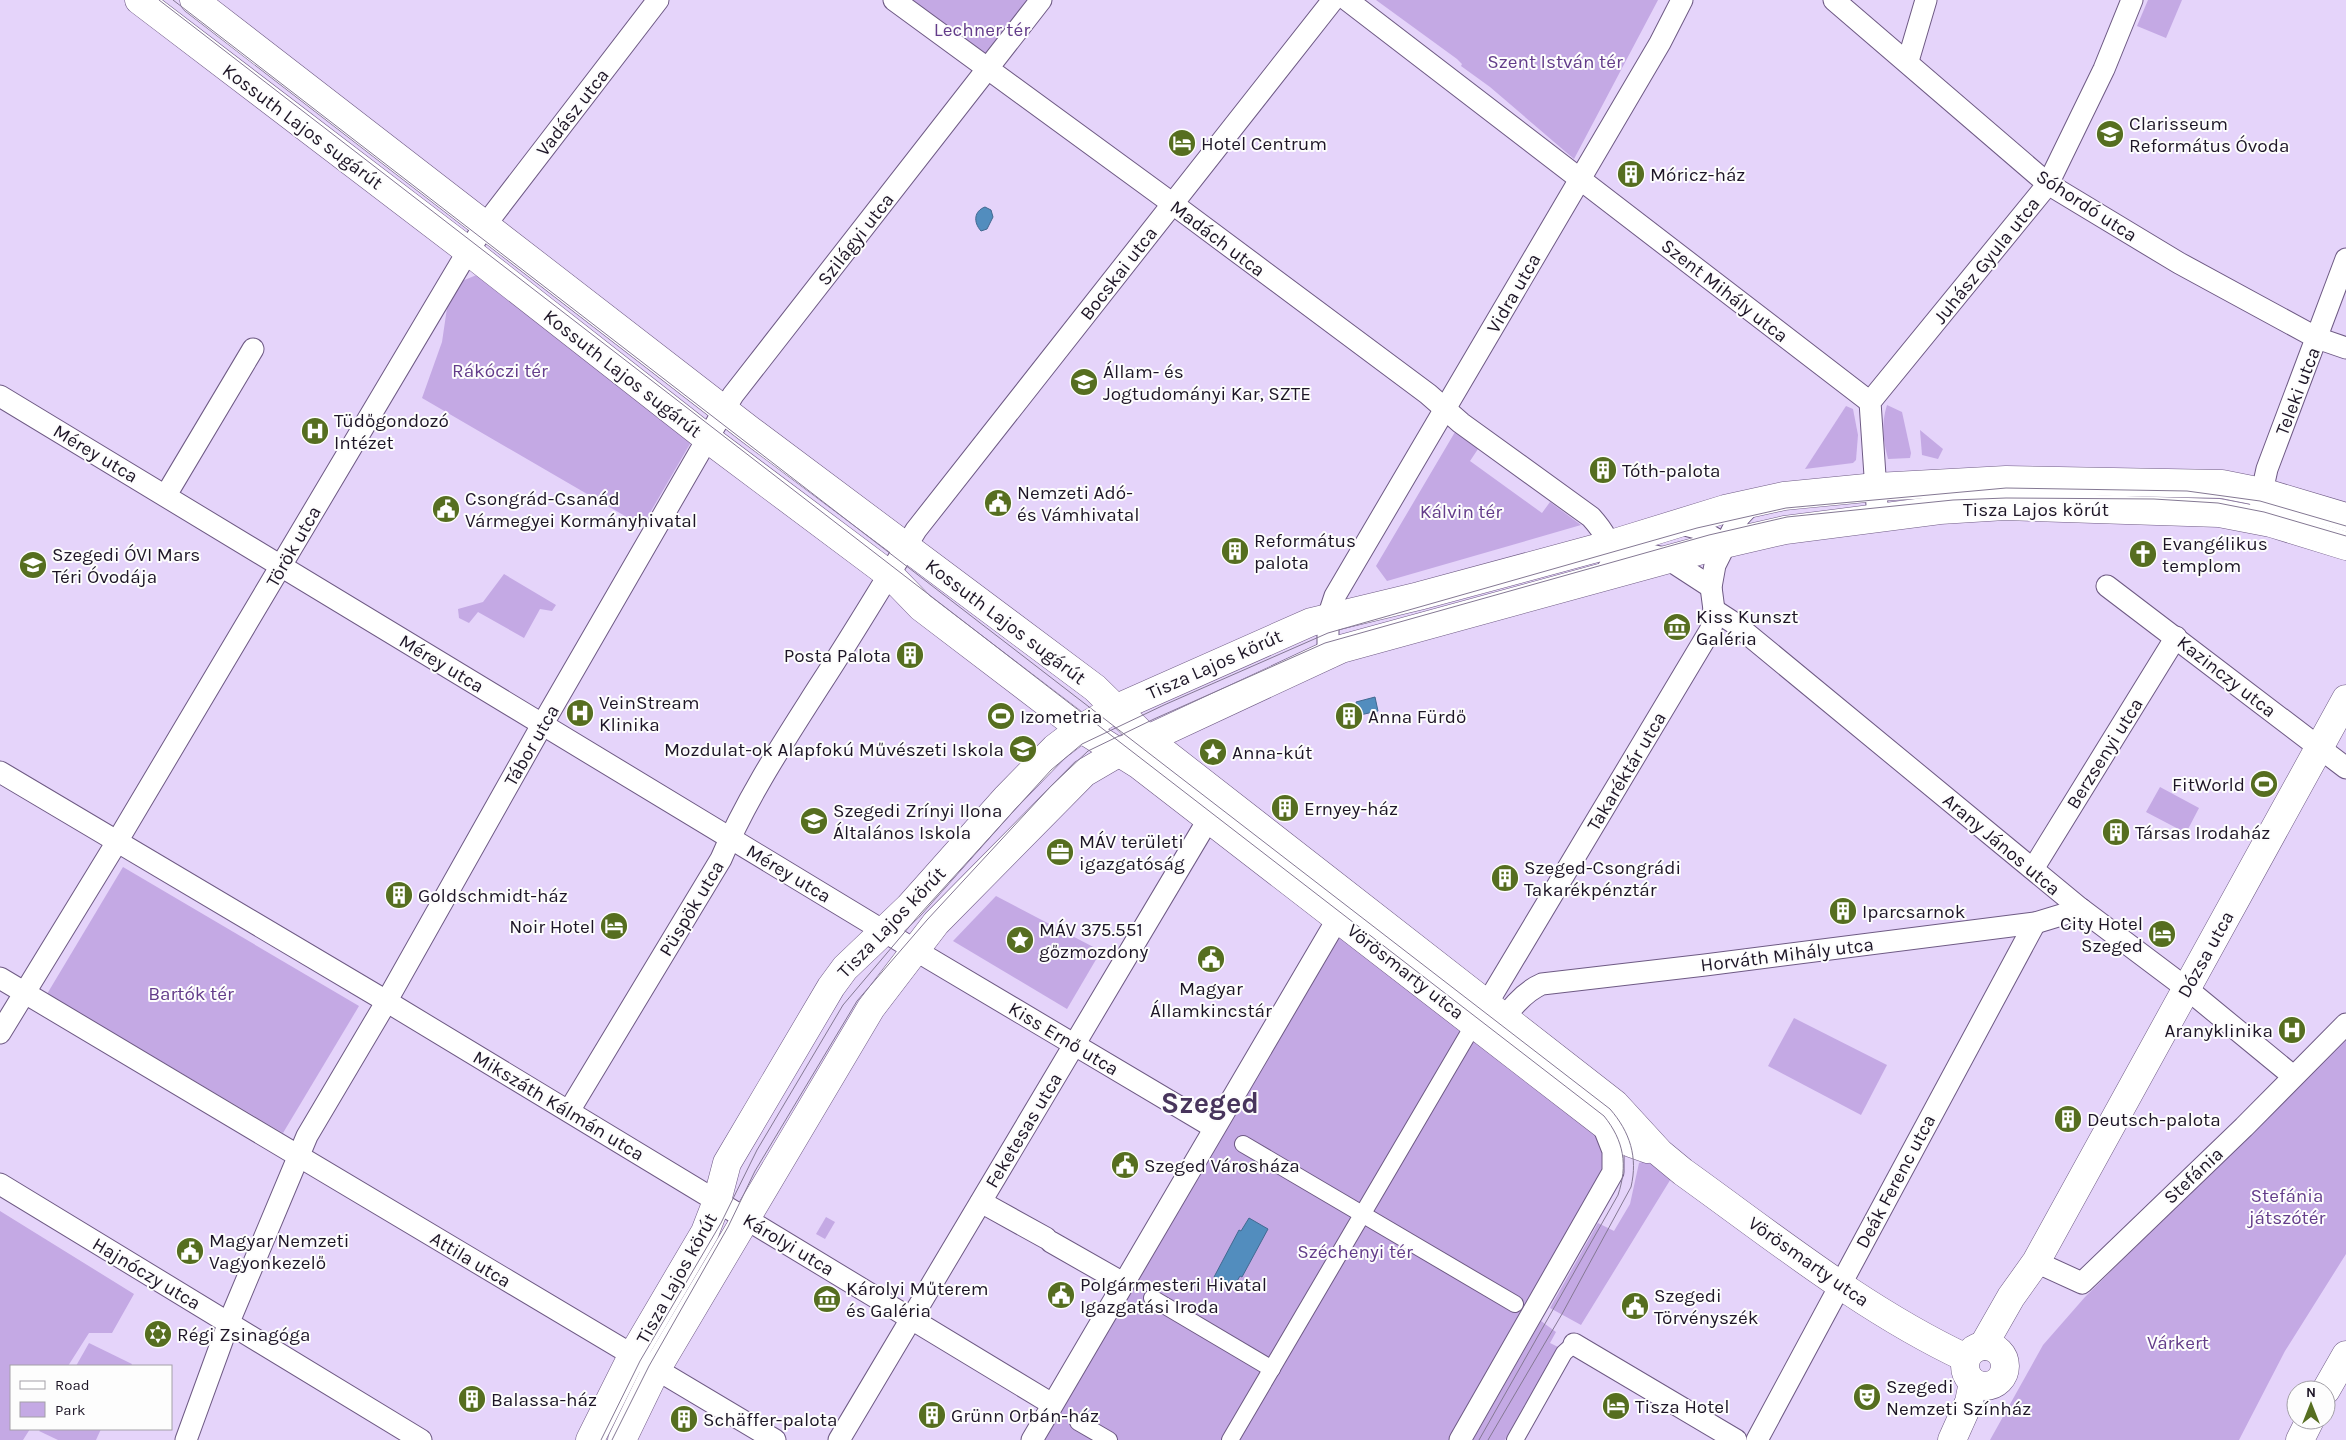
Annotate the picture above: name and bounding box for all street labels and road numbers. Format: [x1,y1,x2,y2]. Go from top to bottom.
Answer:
street label: Kossuth Lajos sugárút [218,59,387,194]
street label: Vadász utca [532,65,614,161]
street label: Sóhordó utca [2032,165,2141,247]
street label: Szilágyi utca [813,189,899,290]
street label: Juhász Gyula utca [1929,193,2045,328]
street label: Madách utca [1166,196,1269,282]
street label: Bocskai utca [1076,223,1162,325]
street label: Szent Mihály utca [1657,235,1792,347]
street label: Vidra utca [1482,250,1545,337]
street label: Kossuth Lajos sugárút [539,305,706,442]
street label: Teleki utca [2271,344,2325,439]
street label: Mérey utca [49,420,142,488]
street label: Tisza Lajos körút [1963,499,2109,521]
street label: Török utca [262,502,326,591]
street label: Kossuth Lajos sugárút [921,554,1090,689]
street label: Tisza Lajos körút [1143,625,1286,705]
street label: Mérey utca [395,630,488,698]
street label: Kazinczy utca [2173,631,2280,722]
street label: Berzsenyi utca [2062,694,2148,813]
street label: Tábor utca [500,701,564,790]
street label: Takaréktár utca [1583,708,1671,835]
street label: Arany János utca [1938,789,2065,900]
street label: Mérey utca [742,840,835,908]
street label: Püspök utca [655,857,729,960]
street label: Tisza Lajos körút [833,863,950,983]
street label: Dózsa utca [2173,907,2239,1002]
street label: Vörösmarty utca [1343,919,1468,1024]
street label: Horváth Mihály utca [1699,933,1875,977]
street label: Kiss Ernő utca [1004,997,1123,1080]
street label: Mikszáth Kálmán utca [469,1046,648,1166]
street label: Feketesas utca [981,1069,1067,1192]
street label: Deák Ferenc utca [1851,1111,1940,1252]
street label: Stefánia [2160,1143,2228,1209]
street label: Tisza Lajos körút [632,1209,722,1348]
street label: Károlyi utca [739,1209,838,1281]
street label: Vörösmarty utca [1744,1212,1873,1312]
street label: Attila utca [426,1227,515,1292]
street label: Hajnóczy utca [89,1233,204,1315]

